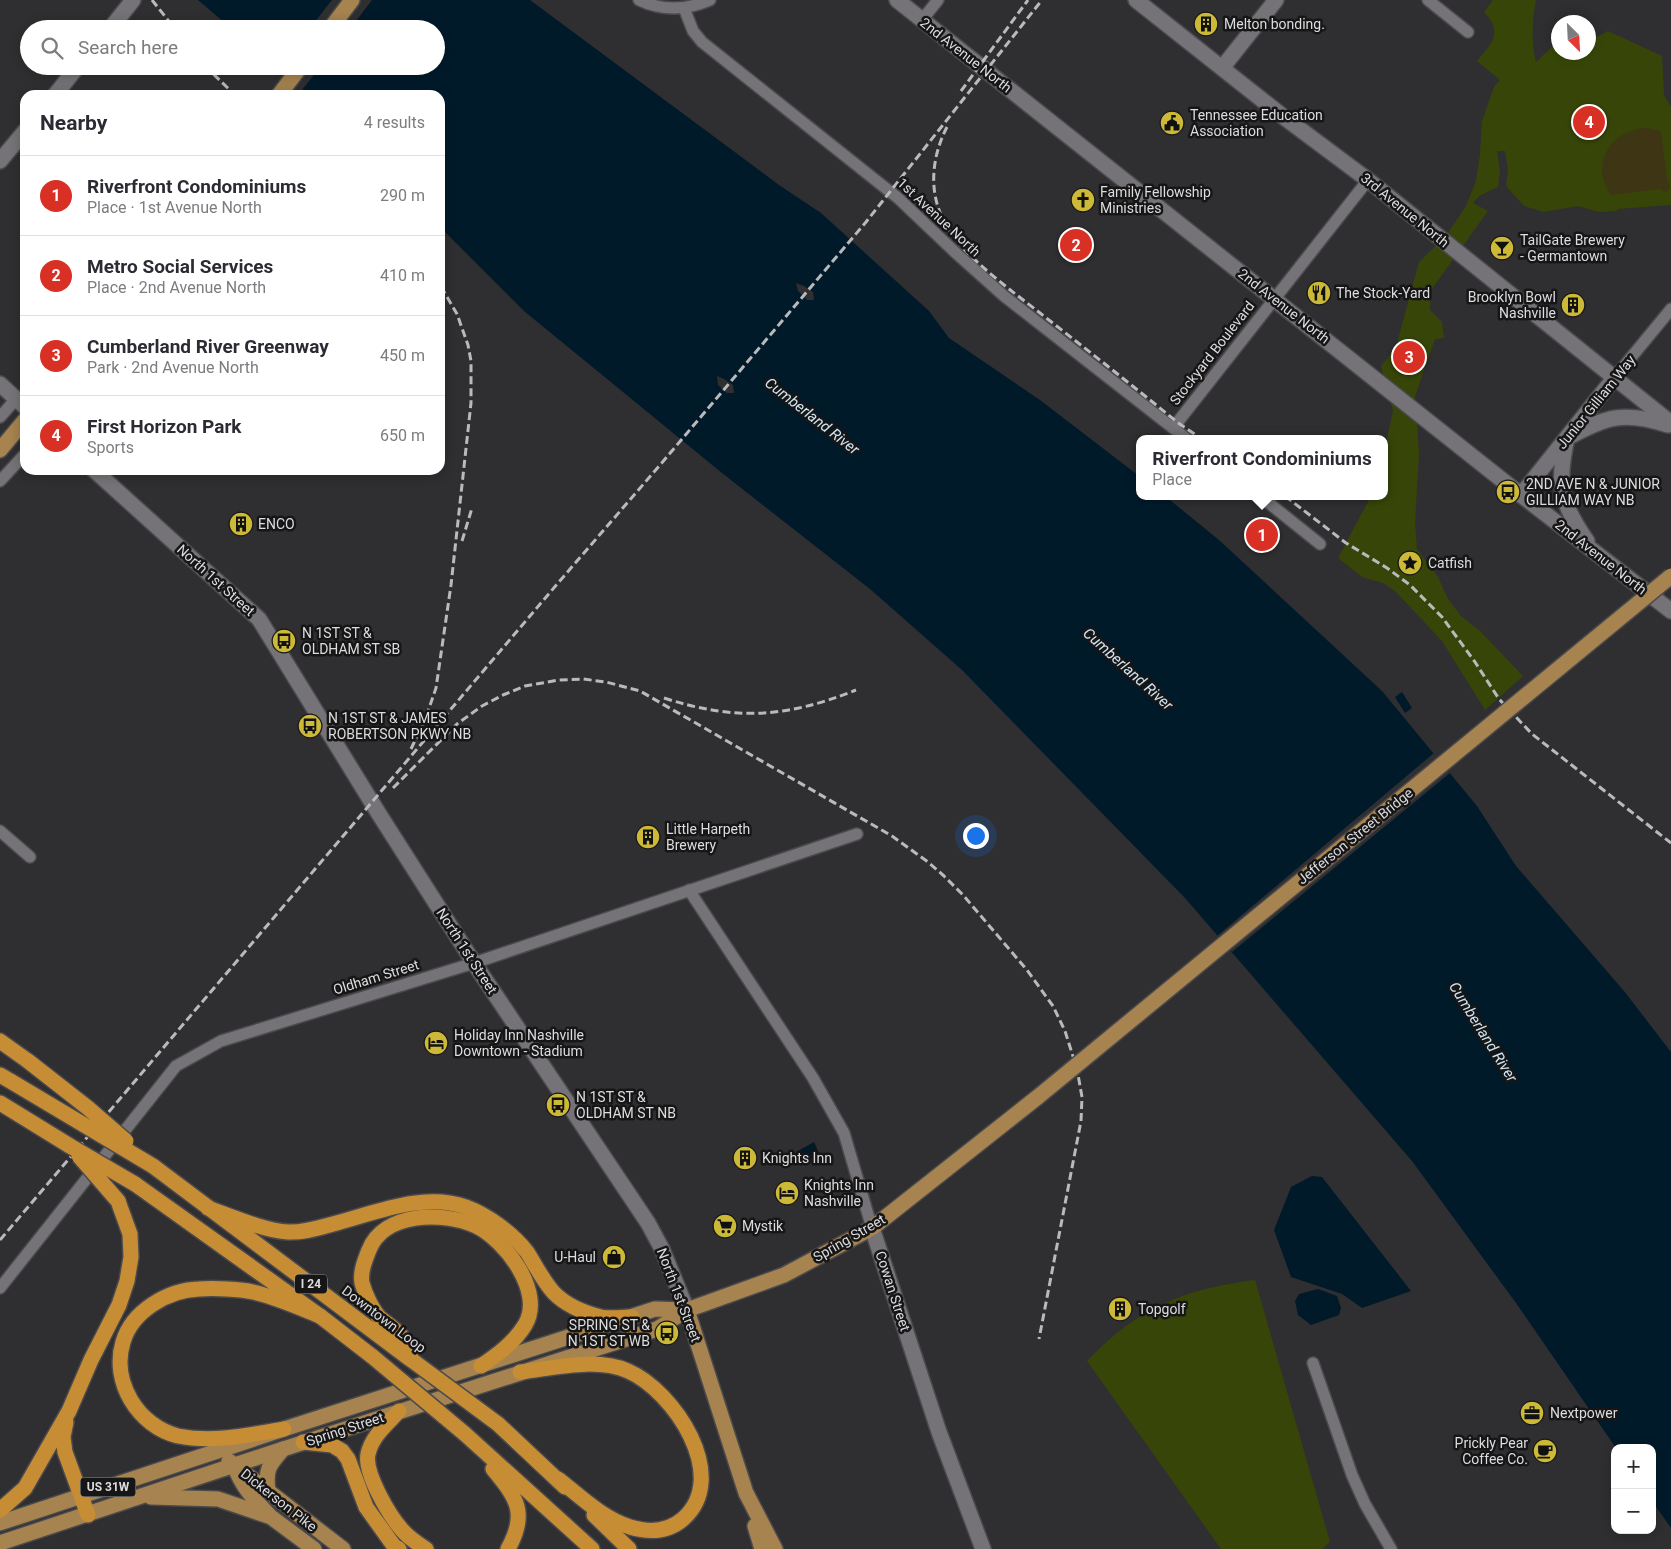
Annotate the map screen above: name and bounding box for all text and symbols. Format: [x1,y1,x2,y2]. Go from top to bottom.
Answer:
building icon: Melton bonding. [1193,11,1219,37]
street label: 2nd Avenue North [917,14,1015,96]
north arrow [1551,15,1596,60]
place label: Melton bonding. [1224,16,1325,32]
search box [20,20,445,75]
icon: search [38,34,66,62]
text: Search here [78,36,178,59]
pin: 4 [1573,103,1605,141]
place label: Tennessee Education Association [1190,107,1323,139]
public building icon: Tennessee Education Association [1159,110,1185,136]
text: Nearby [40,111,107,135]
text: 4 results [364,113,425,132]
street label: 3rd Avenue North [1358,170,1452,250]
street label: 1st Avenue North [894,174,984,260]
text: Riverfront Condominiums [87,175,306,198]
place label: Family Fellowship Ministries [1100,184,1211,216]
text: 1 [51,186,61,205]
text: 290 m [380,186,425,205]
church icon: Family Fellowship Ministries [1070,187,1096,213]
text: Place · 1st Avenue North [87,198,262,217]
pin: 2 [1060,226,1092,264]
place label: TailGate Brewery - Germantown [1520,232,1625,264]
bar icon: TailGate Brewery - Germantown [1489,235,1515,261]
text: Metro Social Services [87,255,273,278]
street label: 2nd Avenue North [1235,265,1333,347]
text: 2 [51,266,61,285]
text: 410 m [380,266,425,285]
text: Place · 2nd Avenue North [87,278,266,297]
restaurant icon: The Stock-Yard [1306,280,1332,306]
place label: The Stock-Yard [1336,285,1430,301]
place label: Brooklyn Bowl Nashville [1468,289,1556,321]
building icon: Brooklyn Bowl Nashville [1560,292,1586,318]
street label: Stockyard Boulevard [1167,298,1257,408]
text: Cumberland River Greenway [87,335,329,358]
pin: 3 [1393,338,1425,376]
text: 3 [51,346,61,365]
text: 450 m [380,346,425,365]
street label: Junior Gilliam Way [1553,352,1639,452]
text: Park · 2nd Avenue North [87,358,259,377]
water label: Cumberland River [761,374,864,459]
text: First Horizon Park [87,415,242,438]
text: 4 [51,426,61,445]
text: 650 m [380,426,425,445]
popup [1136,435,1388,500]
text: Sports [87,438,134,457]
text: Riverfront Condominiums [1152,447,1372,470]
text: Place [1152,470,1192,489]
place label: 2ND AVE N & JUNIOR GILLIAM WAY NB [1526,476,1660,508]
bus stop icon: 2ND AVE N & JUNIOR GILLIAM WAY NB [1495,479,1521,505]
building icon: ENCO [228,511,254,537]
place label: ENCO [258,516,295,532]
pin: 1 [1246,516,1278,554]
street label: 2nd Avenue North [1552,516,1650,598]
street label: North 1st Street [174,541,258,619]
place icon: Catfish [1397,550,1423,576]
place label: Catfish [1428,555,1472,571]
water label: Cumberland River [1079,624,1177,715]
place label: N 1ST ST & OLDHAM ST SB [302,625,400,657]
bus stop icon: N 1ST ST & OLDHAM ST SB [271,628,297,654]
place label: N 1ST ST & JAMES ROBERTSON PKWY NB [328,710,471,742]
bus stop icon: N 1ST ST & JAMES ROBERTSON PKWY NB [297,713,323,739]
street label: Jefferson Street Bridge [1294,785,1416,887]
place label: Little Harpeth Brewery [666,821,750,853]
your location [963,823,989,849]
building icon: Little Harpeth Brewery [635,824,661,850]
street label: North 1st Street [433,905,501,997]
street label: Oldham Street [331,956,421,998]
water label: Cumberland River [1445,979,1522,1086]
place label: Holiday Inn Nashville Downtown - Stadium [454,1027,584,1059]
hotel icon: Holiday Inn Nashville Downtown - Stadium [423,1030,449,1056]
place label: N 1ST ST & OLDHAM ST NB [576,1089,676,1121]
bus stop icon: N 1ST ST & OLDHAM ST NB [545,1092,571,1118]
building icon: Knights Inn [732,1145,758,1171]
place label: Knights Inn [762,1150,832,1166]
place label: Knights Inn Nashville [804,1177,874,1209]
hotel icon: Knights Inn Nashville [774,1180,800,1206]
street label: Spring Street [810,1211,888,1265]
supermarket icon: Mystik [712,1213,738,1239]
place label: Mystik [742,1218,784,1234]
shop icon: U-Haul [601,1244,627,1270]
street label: North 1st Street [654,1246,704,1344]
place label: U-Haul [554,1249,596,1265]
street label: Cowan Street [873,1249,914,1334]
road number: I 24 [295,1274,327,1294]
street label: Downtown Loop [339,1282,429,1356]
building icon: Topgolf [1107,1296,1133,1322]
place label: Topgolf [1138,1301,1186,1317]
place label: SPRING ST & N 1ST ST WB [568,1317,650,1349]
bus stop icon: SPRING ST & N 1ST ST WB [654,1320,680,1346]
office icon: Nextpower [1519,1400,1545,1426]
place label: Nextpower [1550,1405,1618,1421]
street label: Spring Street [304,1409,386,1449]
place label: Prickly Pear Coffee Co. [1455,1435,1528,1467]
cafe icon: Prickly Pear Coffee Co. [1532,1438,1558,1464]
map controls [1611,1444,1656,1534]
button: + [1611,1444,1656,1489]
street label: Dickerson Pike [238,1465,320,1535]
road number: US 31W [80,1478,136,1496]
button: − [1611,1489,1656,1534]

